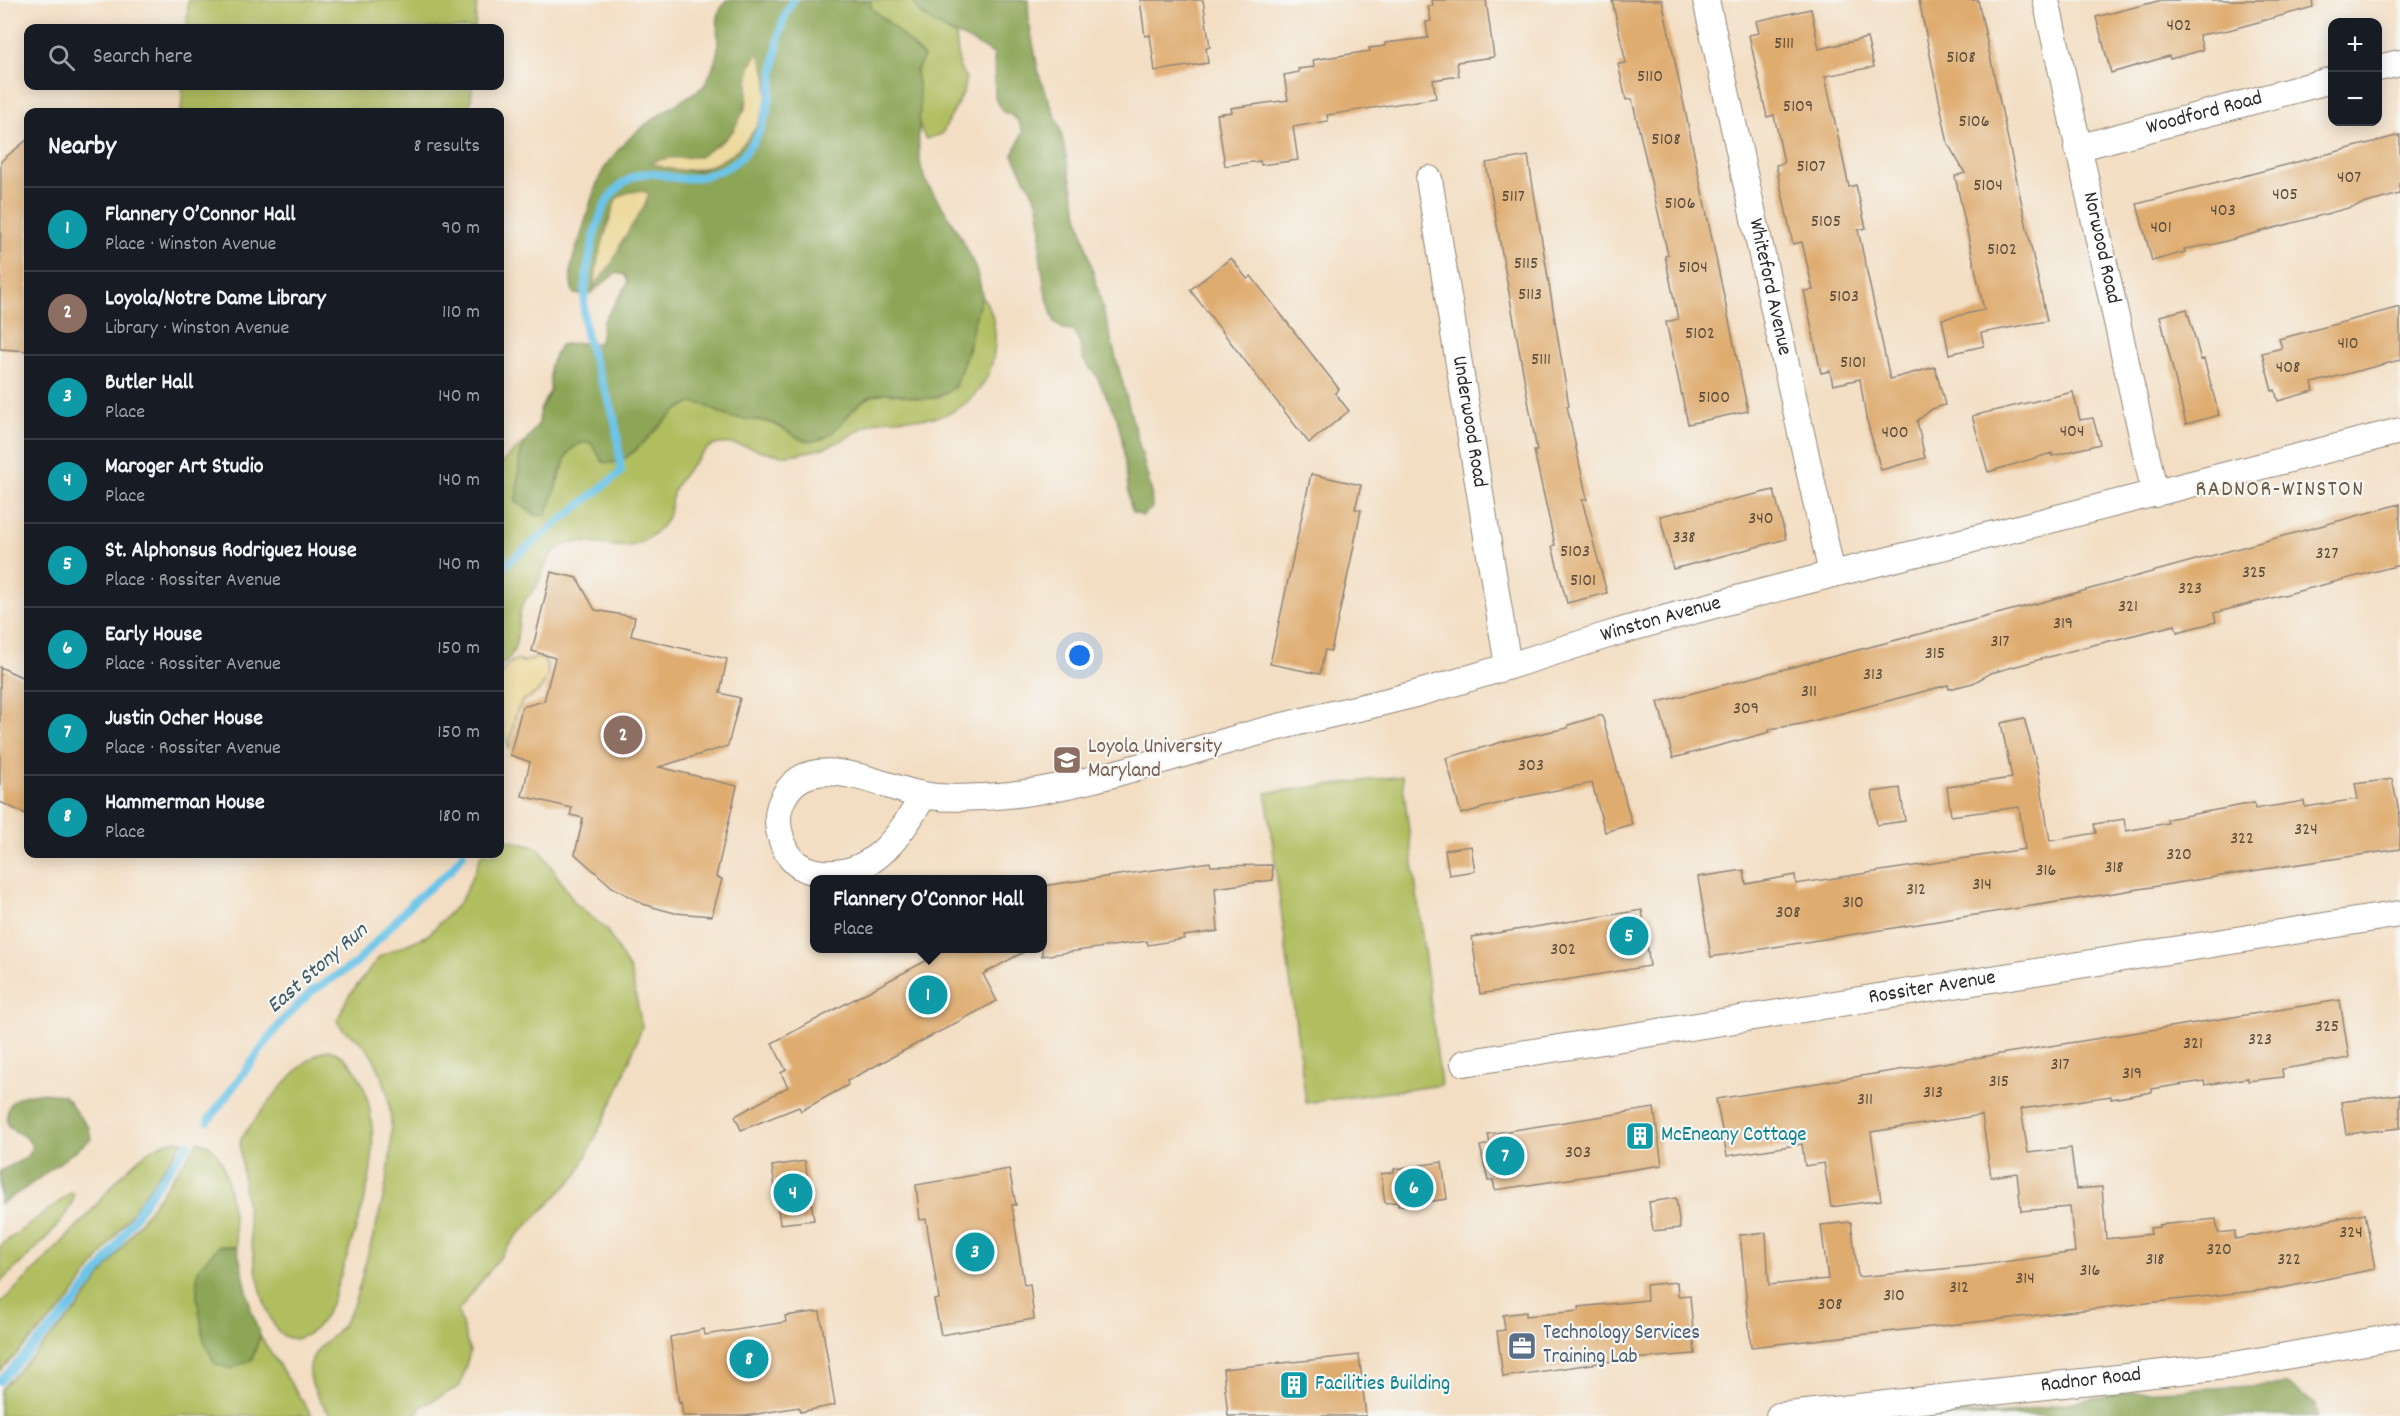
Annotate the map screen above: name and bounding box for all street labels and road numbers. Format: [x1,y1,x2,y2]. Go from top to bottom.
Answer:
street label: Woodford Road [2143,84,2266,144]
street label: Norwood Road [2074,189,2128,307]
street label: Whiteford Avenue [1739,216,1799,358]
street label: Underwood Road [1443,354,1494,490]
street label: Winston Avenue [1597,589,1724,651]
street label: Rossiter Avenue [1866,964,1998,1013]
street label: Radnor Road [2039,1360,2143,1402]

